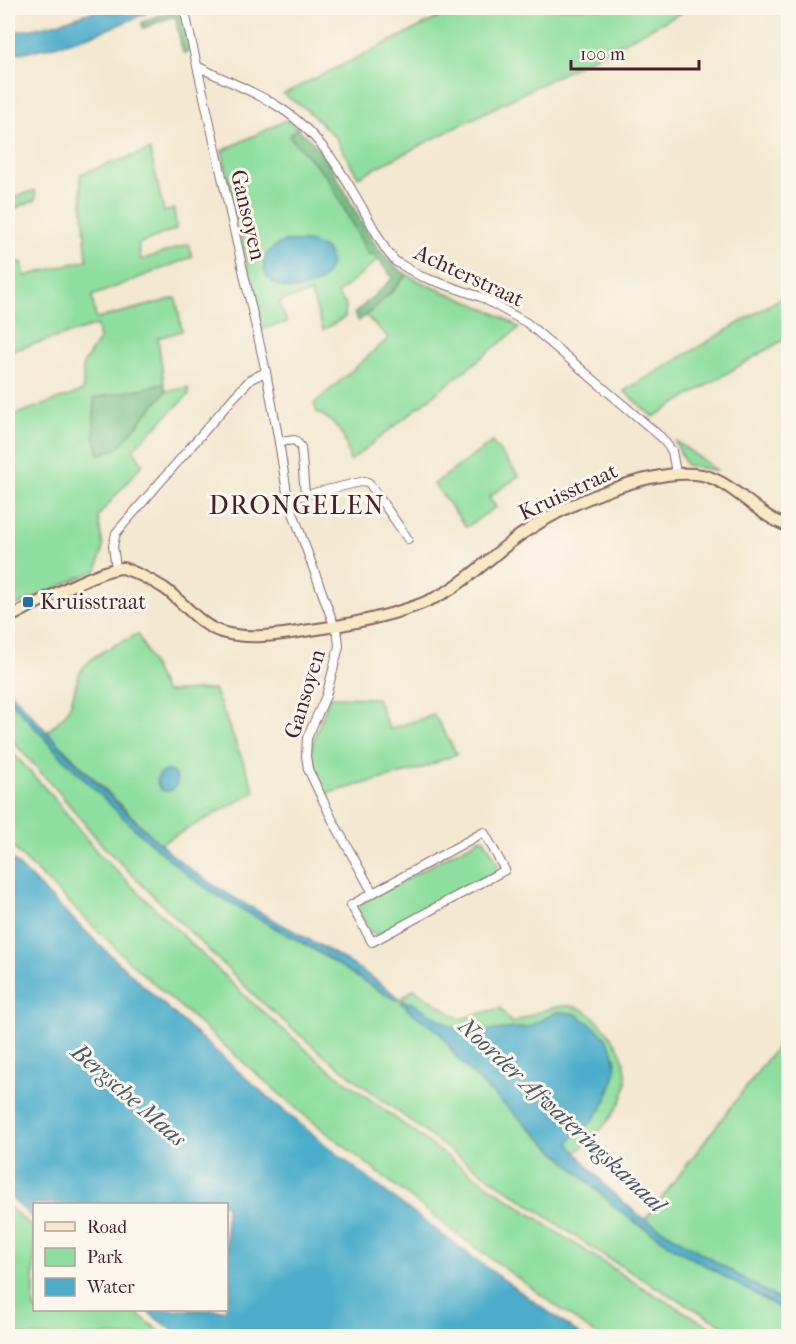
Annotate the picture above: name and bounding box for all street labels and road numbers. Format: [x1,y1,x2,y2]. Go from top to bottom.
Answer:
street label: Gansoyen [225,167,271,263]
street label: Achterstraat [409,239,528,313]
street label: Kruisstraat [514,458,622,526]
street label: Gansoyen [279,646,331,742]

